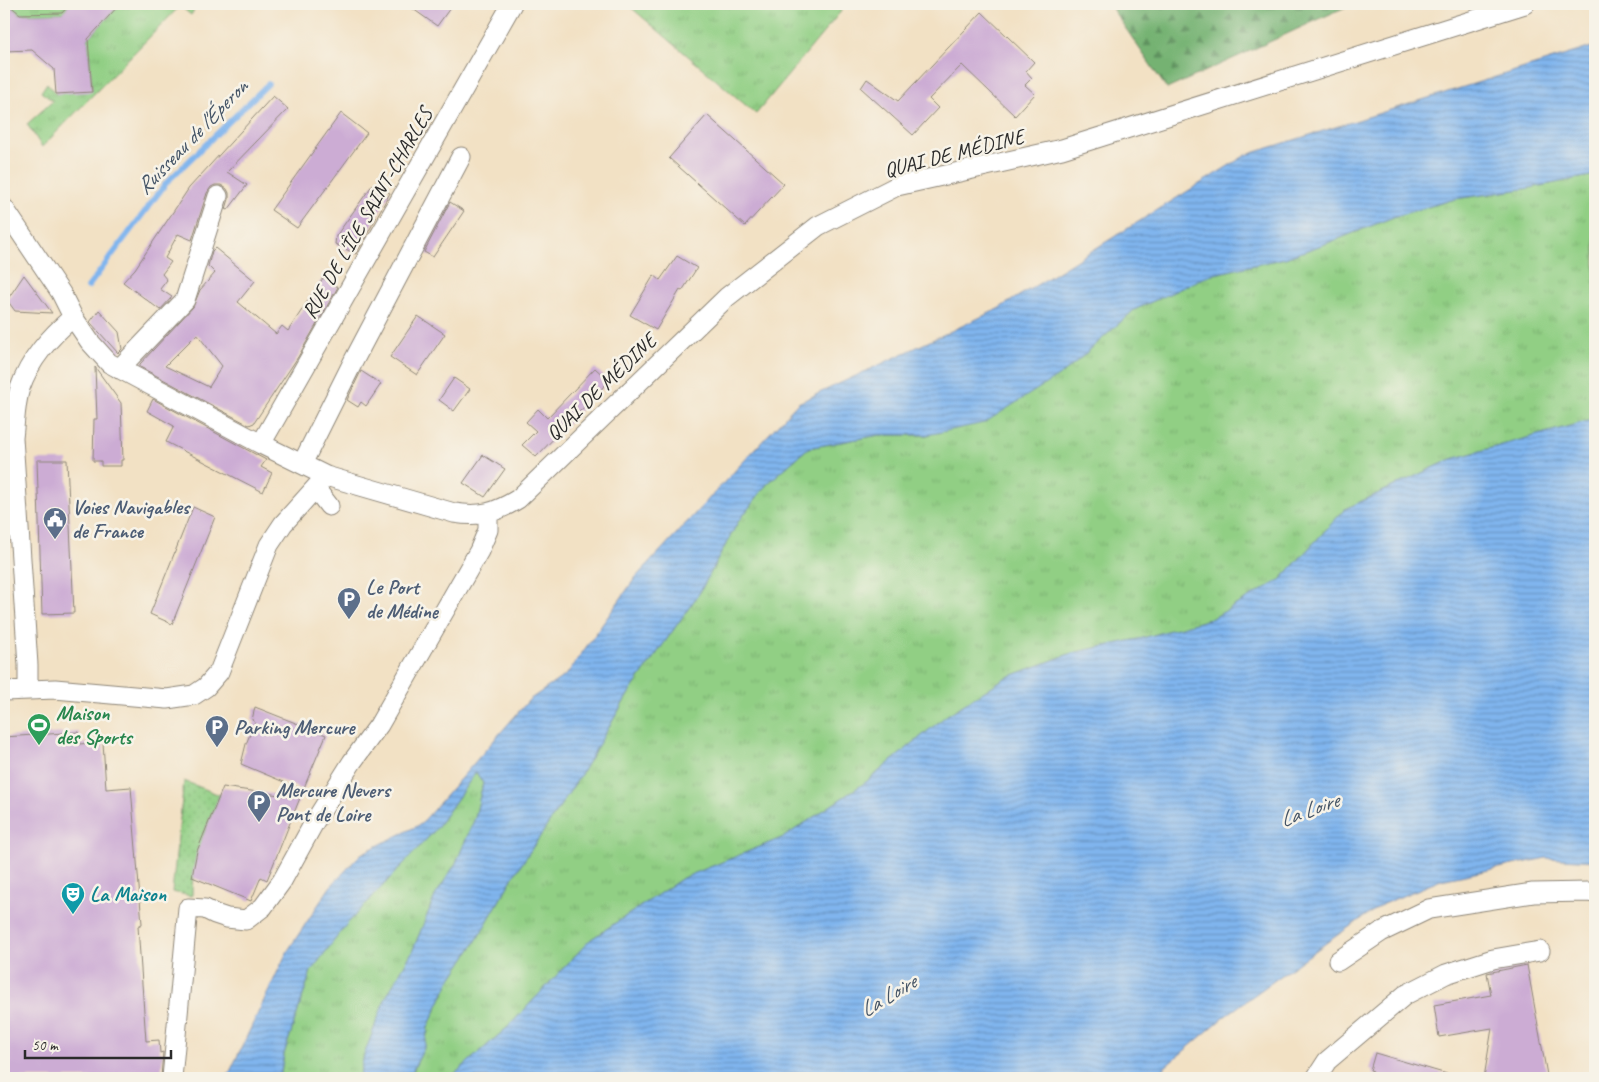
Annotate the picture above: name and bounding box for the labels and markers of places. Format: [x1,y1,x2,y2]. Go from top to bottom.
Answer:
place label: Voies Navigables de France [72,494,192,544]
public building icon: Voies Navigables de France [42,506,68,540]
place label: Le Port de Médine [366,574,440,624]
parking icon: Le Port de Médine [336,586,362,620]
place label: Maison des Sports [56,700,134,750]
sports icon: Maison des Sports [26,712,52,746]
parking icon: Parking Mercure [204,714,230,748]
place label: Parking Mercure [234,714,356,740]
place label: Mercure Nevers Pont de Loire [276,777,393,827]
parking icon: Mercure Nevers Pont de Loire [246,789,272,823]
theatre icon: La Maison [60,881,86,915]
place label: La Maison [90,881,166,907]

